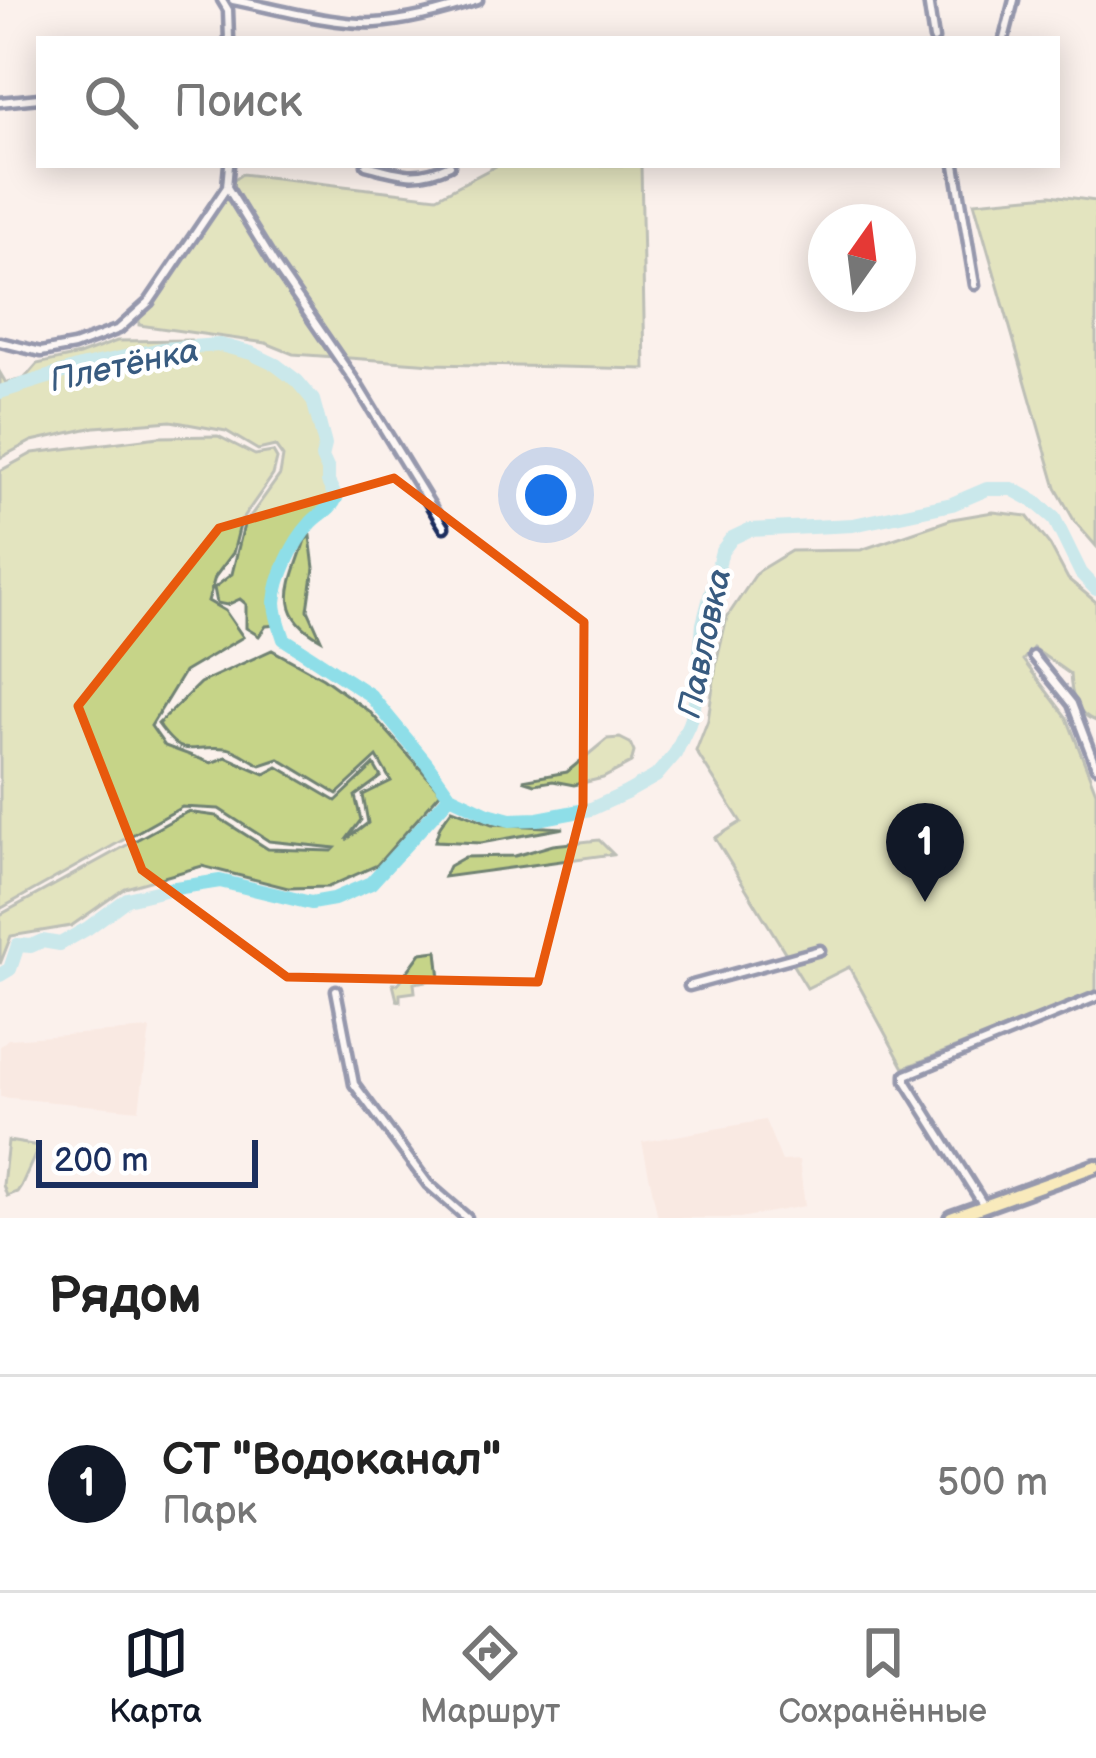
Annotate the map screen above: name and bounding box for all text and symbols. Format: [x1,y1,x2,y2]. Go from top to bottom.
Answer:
search box [36,36,1060,168]
icon: search [78,69,144,135]
text: Поиск [174,75,302,130]
north arrow [808,204,916,312]
water label: Плетёнка [46,331,203,401]
your location [516,465,576,525]
water label: Павловка [670,565,740,722]
pin: 1 [886,803,964,902]
scale bar [36,1134,258,1187]
text: 200 m [54,1141,148,1181]
text: Рядом [48,1266,202,1327]
text: СТ "Водоканал" [162,1433,501,1488]
text: 1 [79,1460,95,1507]
text: 500 m [937,1460,1048,1507]
text: Парк [162,1488,257,1535]
tab: Карта [109,1620,202,1732]
tab: Маршрут [420,1620,560,1732]
tab: Сохранённые [778,1620,987,1732]

